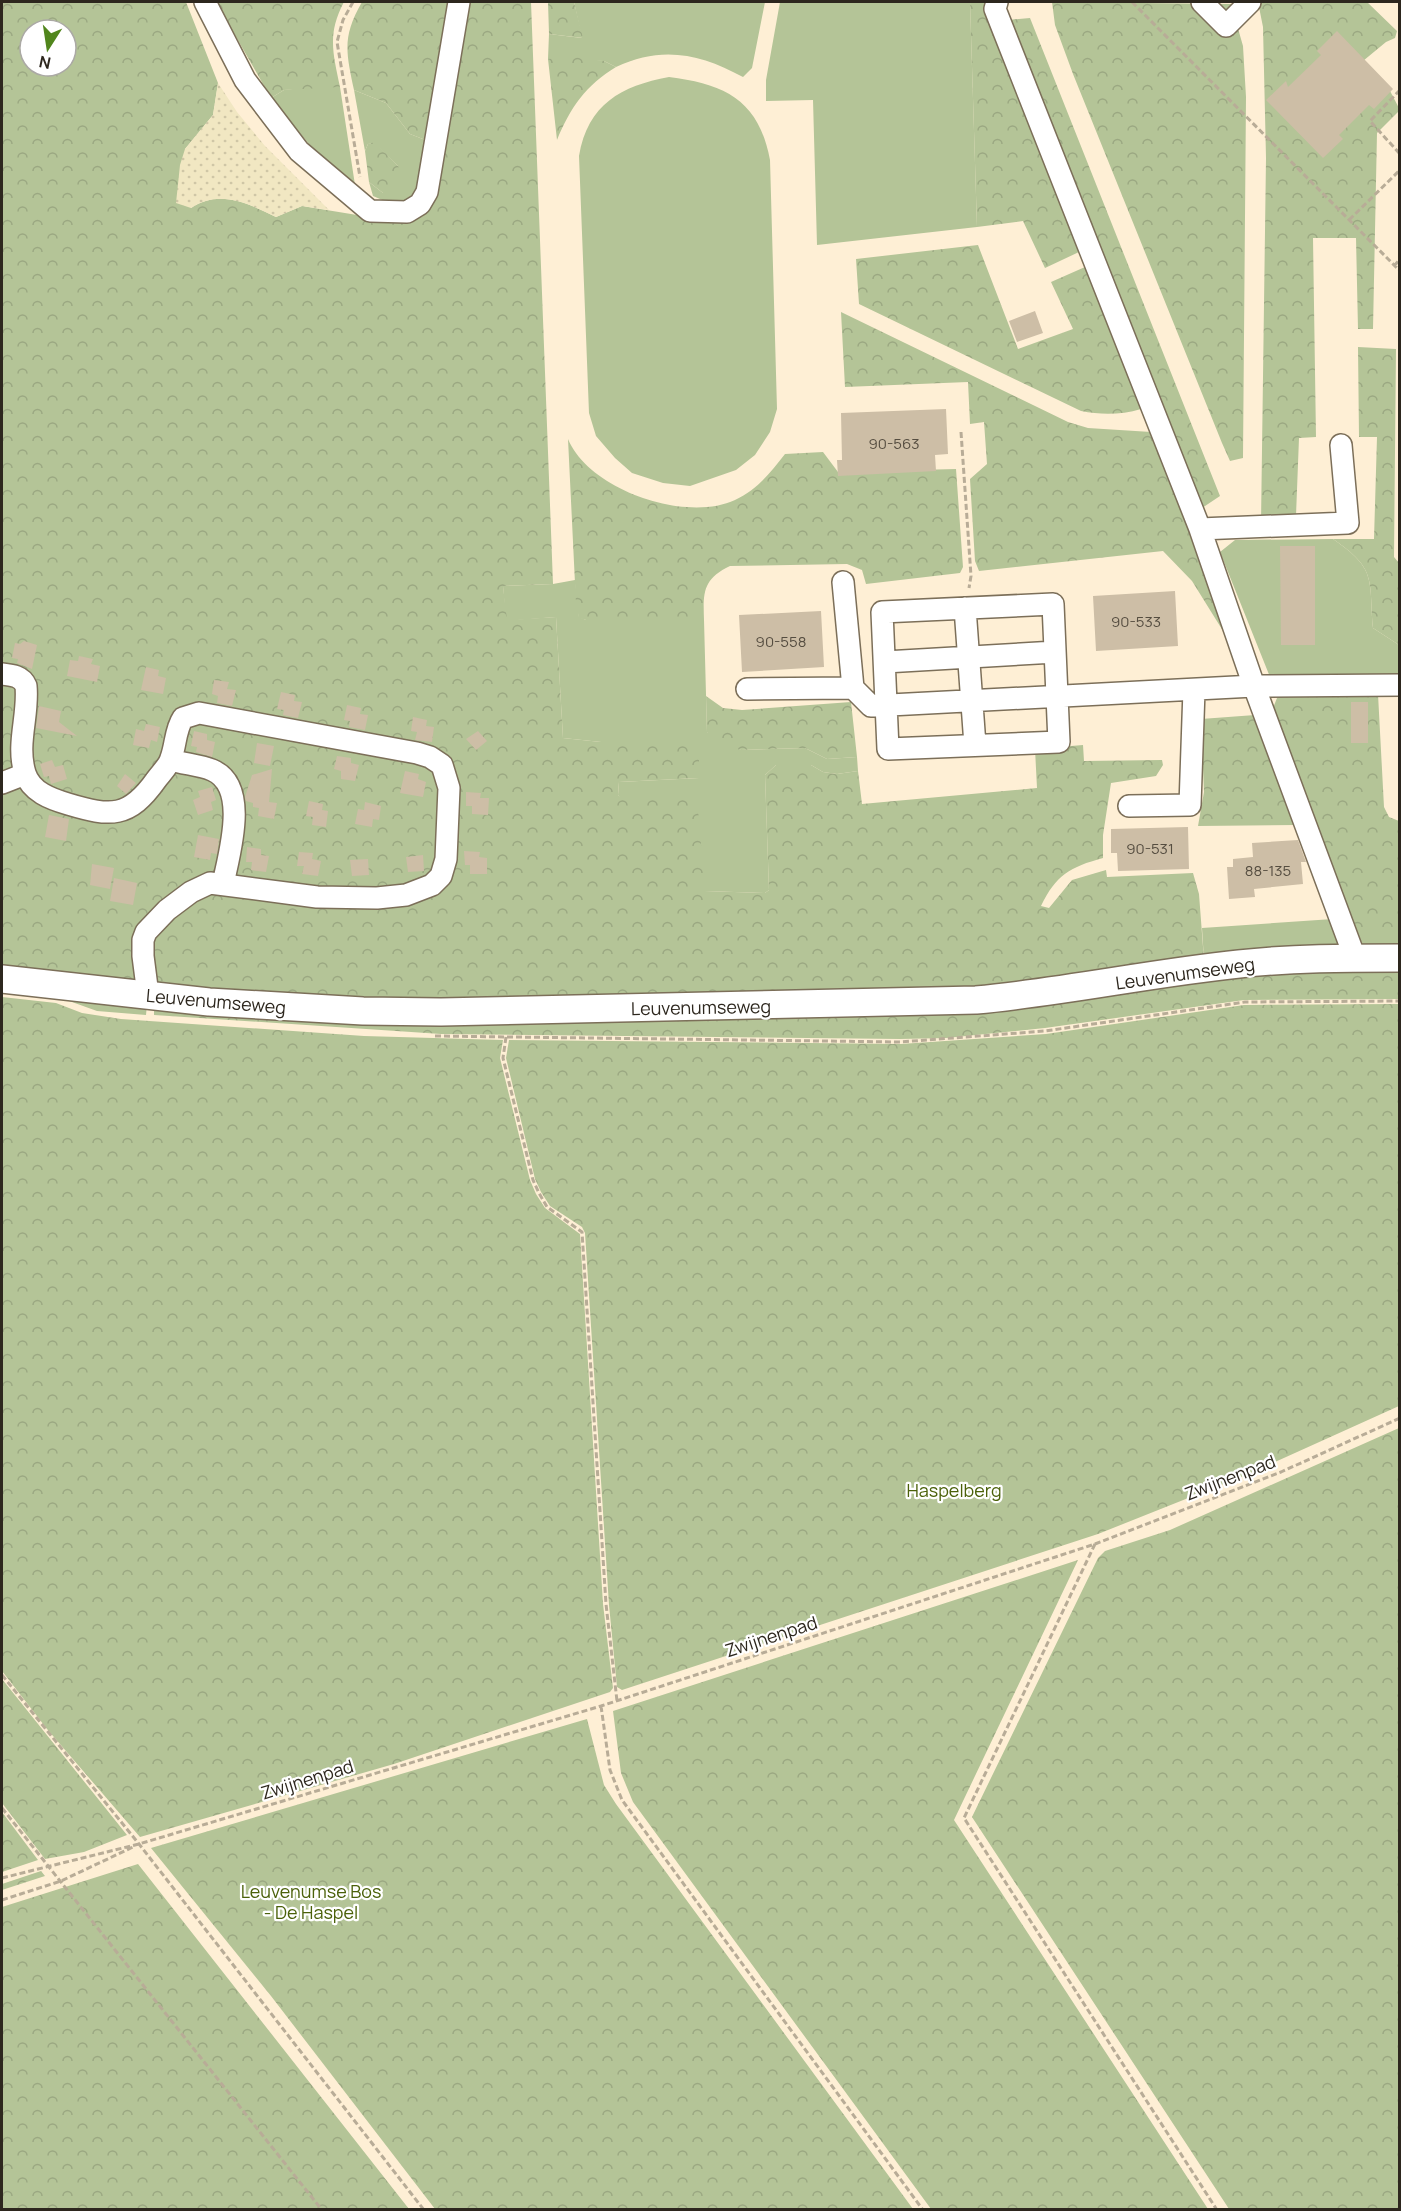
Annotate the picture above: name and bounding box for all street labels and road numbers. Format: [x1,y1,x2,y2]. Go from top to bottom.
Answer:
street label: Leuvenumseweg [1114,951,1256,995]
street label: Leuvenumseweg [145,983,287,1019]
street label: Leuvenumseweg [631,994,771,1020]
street label: Zwijnenpad [1181,1449,1279,1505]
street label: Zwijnenpad [722,1610,820,1662]
street label: Zwijnenpad [258,1754,356,1804]

